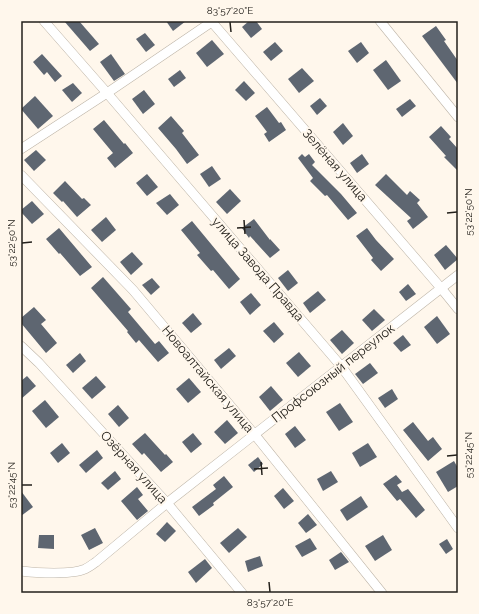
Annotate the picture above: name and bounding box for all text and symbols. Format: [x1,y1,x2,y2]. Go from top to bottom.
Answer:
text: 83°57'20"E [207,5,253,16]
street label: Зелёная улица [300,126,370,204]
text: 53°22'50"N [463,188,474,236]
street label: улица Завода Правда [209,214,307,324]
text: 53°22'50"N [6,219,17,267]
street label: Профсоюзный переулок [269,320,398,426]
street label: Новоалтайская улица [159,323,257,435]
street label: Озёрная улица [97,428,171,506]
text: 53°22'45"N [463,432,474,478]
text: 53°22'45"N [6,462,17,508]
text: 83°57'20"E [247,597,293,608]

